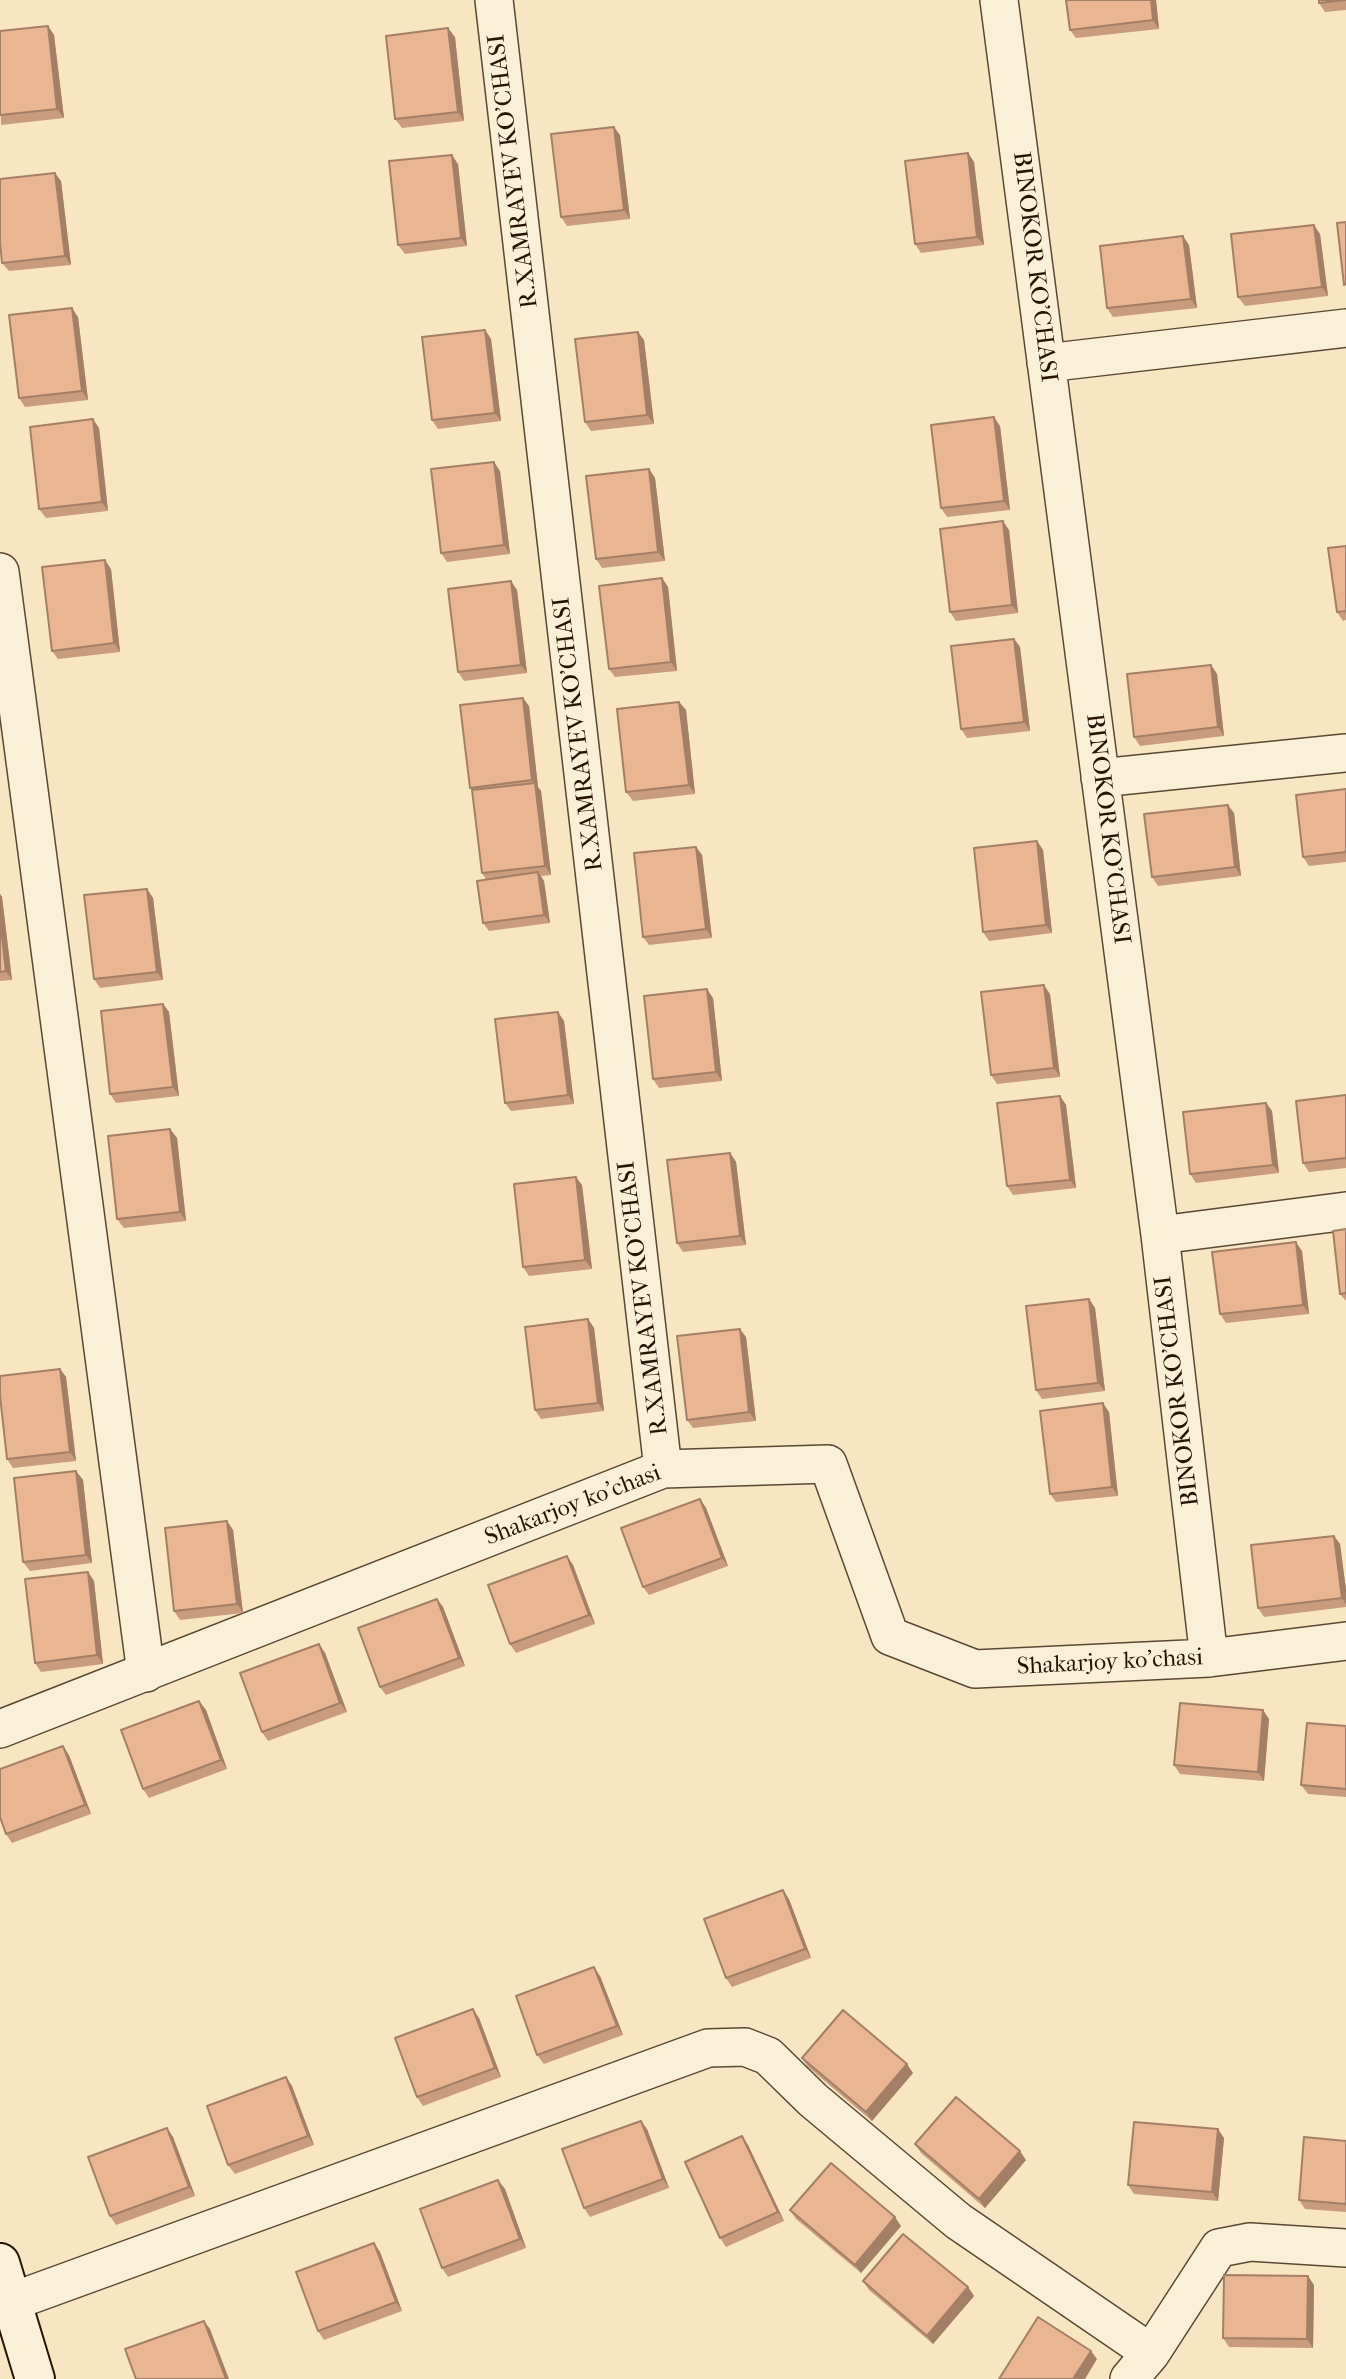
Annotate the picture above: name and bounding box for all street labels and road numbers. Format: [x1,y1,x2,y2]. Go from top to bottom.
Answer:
street label: R.XAMRAYEV KO'CHASI [483,32,545,310]
street label: BINOKOR KO'CHASI [1006,150,1062,384]
street label: R.XAMRAYEV KO'CHASI [548,595,610,873]
street label: BINOKOR KO'CHASI [1079,712,1135,946]
street label: R.XAMRAYEV KO'CHASI [613,1159,675,1437]
street label: BINOKOR KO'CHASI [1150,1274,1206,1508]
street label: Shakarjoy ko'chasi [481,1459,665,1553]
street label: Shakarjoy ko'chasi [1016,1644,1204,1682]

